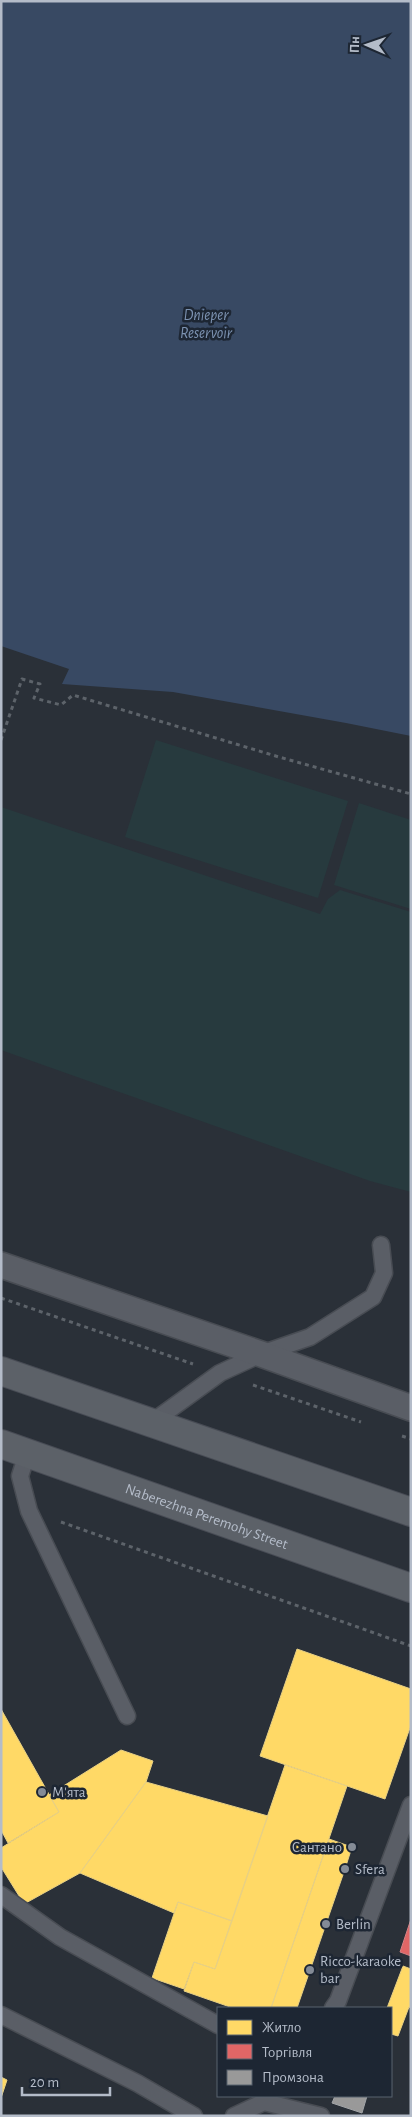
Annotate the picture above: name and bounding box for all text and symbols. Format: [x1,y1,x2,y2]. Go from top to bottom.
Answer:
north arrow [342,20,392,70]
text: Пн [348,36,362,53]
water label: Dnieper Reservoir [180,307,233,341]
street label: Naberezhna Peremohy Street [123,1481,290,1552]
place label: М'ята [52,1785,86,1800]
marker: М'ята [36,1786,48,1798]
place label: Сантано [292,1840,342,1855]
marker: Сантано [346,1841,358,1853]
place label: Sfera [355,1862,385,1877]
marker: Sfera [339,1863,351,1875]
place label: Berlin [336,1917,371,1932]
marker: Berlin [320,1918,332,1930]
place label: Ricco-karaoke bar [320,1954,401,1986]
marker: Ricco-karaoke bar [304,1964,316,1976]
legend [217,2007,392,2097]
text: Житло [262,2020,301,2035]
text: Торгівля [262,2045,312,2060]
scale bar [22,2064,110,2096]
text: Промзона [262,2070,324,2085]
text: 20 m [30,2075,59,2090]

